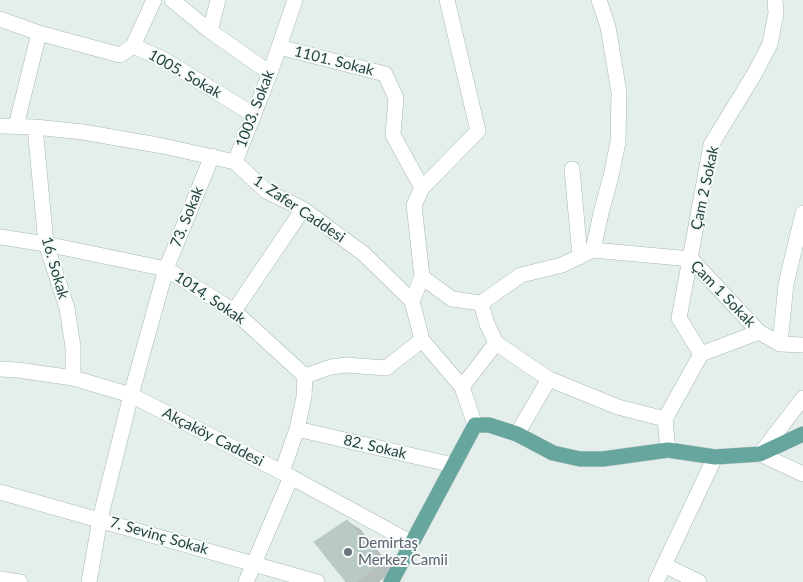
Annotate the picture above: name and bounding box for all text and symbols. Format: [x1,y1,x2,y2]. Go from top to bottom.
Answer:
street label: 1101. Sokak [292,42,376,80]
street label: 1005. Sokak [145,46,225,102]
street label: 1003. Sokak [232,68,278,150]
street label: Çam 2 Sokak [687,144,723,232]
street label: 1. Zafer Caddesi [250,172,348,246]
street label: 73. Sokak [167,184,207,250]
street label: 16. Sokak [38,235,72,301]
street label: Çam 1 Sokak [687,257,759,331]
street label: 1014. Sokak [171,268,249,328]
street label: Akçaköy Caddesi [159,404,267,470]
street label: 82. Sokak [342,431,408,463]
street label: 7. Sevinç Sokak [108,513,210,559]
place label: Demirtaş Merkez Camii [358,534,448,569]
marker: Demirtaş Merkez Camii [342,546,354,558]

